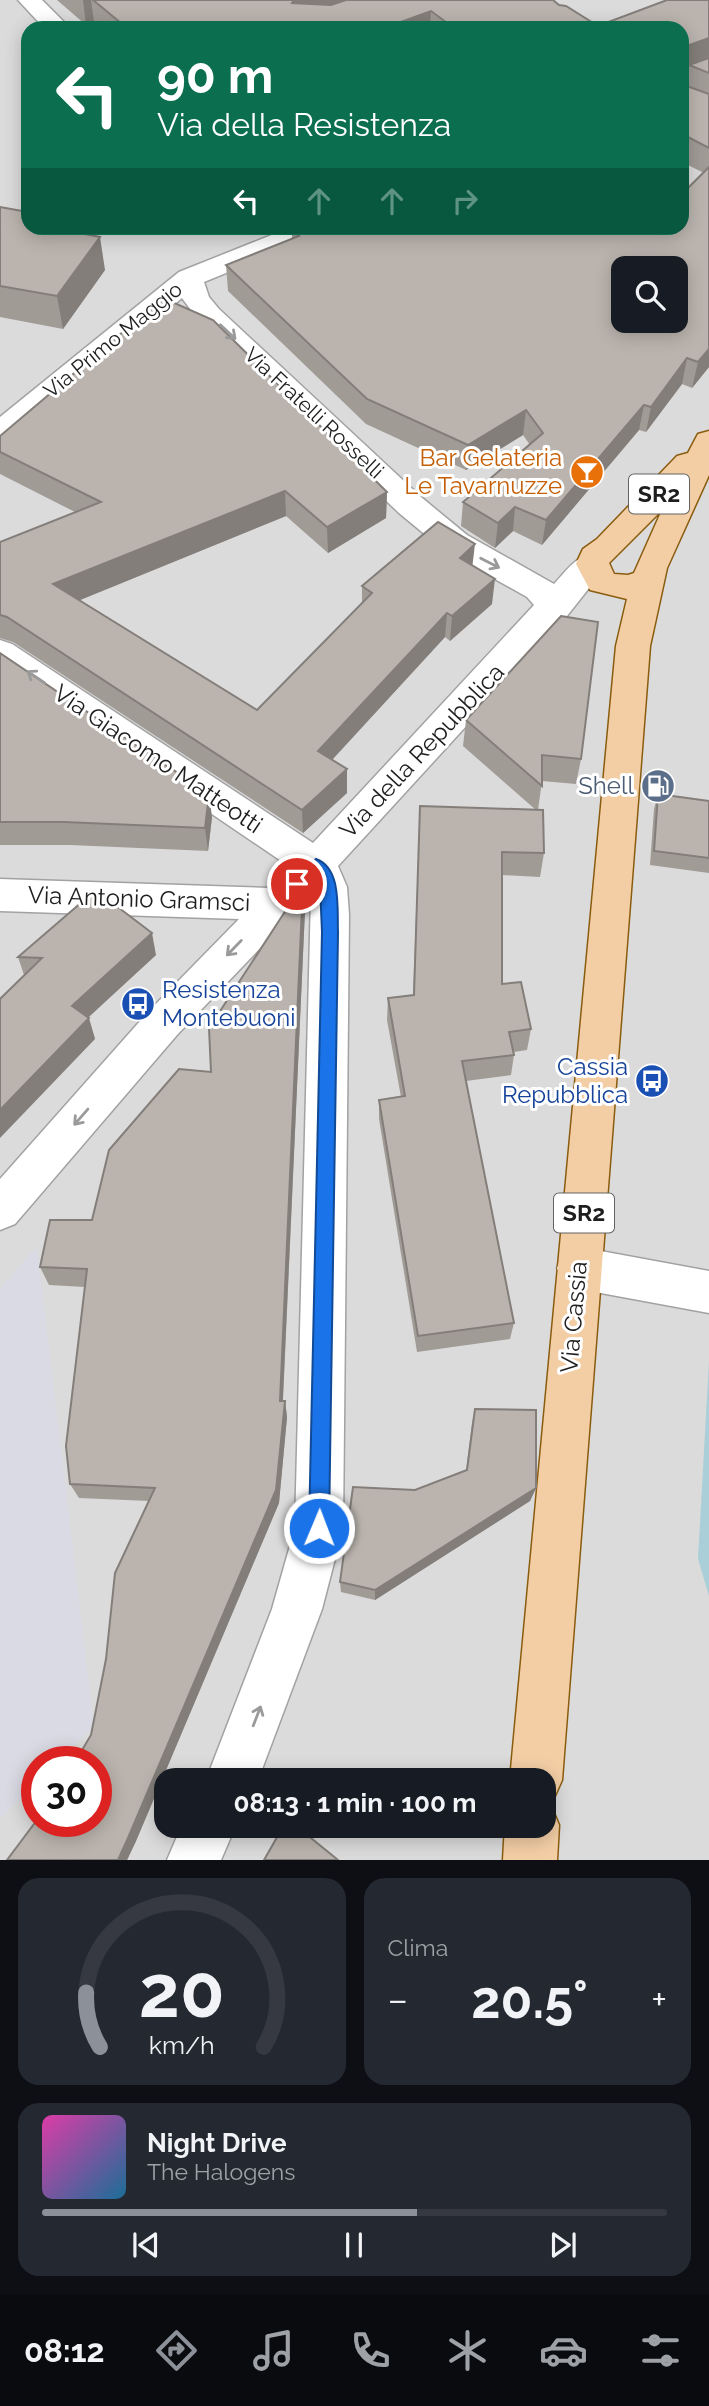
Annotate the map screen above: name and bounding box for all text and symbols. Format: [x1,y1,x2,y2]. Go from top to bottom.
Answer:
text: 90 m [157,47,273,104]
icon: left [42,49,133,140]
text: Via della Resistenza [157,106,451,143]
icon: left [227,182,265,220]
icon: ahead [300,182,338,220]
icon: ahead [373,182,411,220]
icon: right [446,182,484,220]
map controls [611,256,688,333]
button: search [611,256,688,333]
street label: Via Primo Maggio [39,276,187,403]
one-way arrow [219,324,236,341]
street label: Via Fratelli Rosselli [240,342,389,483]
place label: Bar Gelateria Le Tavarnuzze [404,443,562,500]
bar icon: Bar Gelateria Le Tavarnuzze [568,453,606,491]
road number: SR2 [629,474,689,514]
one-way arrow [479,556,500,570]
street label: Via della Repubblica [333,657,510,844]
one-way arrow [27,670,46,684]
street label: Via Giacomo Matteotti [48,678,268,839]
fuel station icon: Shell [639,767,677,805]
place label: Shell [578,771,634,800]
pin [267,854,327,914]
icon: arrive [278,865,316,903]
street label: Via Antonio Gramsci [27,880,251,917]
one-way arrow [225,939,242,956]
place label: Resistenza Montebuoni [162,975,295,1032]
bus stop icon: Resistenza Montebuoni [119,985,157,1023]
place label: Cassia Repubblica [502,1052,628,1109]
bus stop icon: Cassia Repubblica [633,1062,671,1100]
one-way arrow [73,1108,89,1126]
road number: SR2 [554,1194,614,1232]
street label: Via Cassia [554,1260,593,1374]
position arrow [282,1491,356,1565]
one-way arrow [252,1706,264,1728]
speed limit sign: 30 [21,1746,112,1837]
text: 08:13 · 1 min · 100 m [234,1788,476,1818]
text: Clima [388,1934,448,1961]
text: 20 [139,1950,225,2035]
text: 20.5° [471,1969,588,2030]
text: − [388,1977,408,2022]
text: + [651,1977,667,2022]
text: km/h [149,2030,215,2060]
text: Night Drive [147,2128,286,2158]
text: The Halogens [147,2158,295,2185]
icon: previous [127,2226,165,2264]
icon: pause [335,2226,373,2264]
icon: next [544,2226,582,2264]
icon: directions [152,2326,201,2375]
icon: music [249,2326,298,2375]
icon: phone [346,2326,395,2375]
icon: climate [443,2326,492,2375]
icon: car [539,2326,588,2375]
icon: filters [636,2326,685,2375]
text: 08:12 [24,2332,105,2369]

